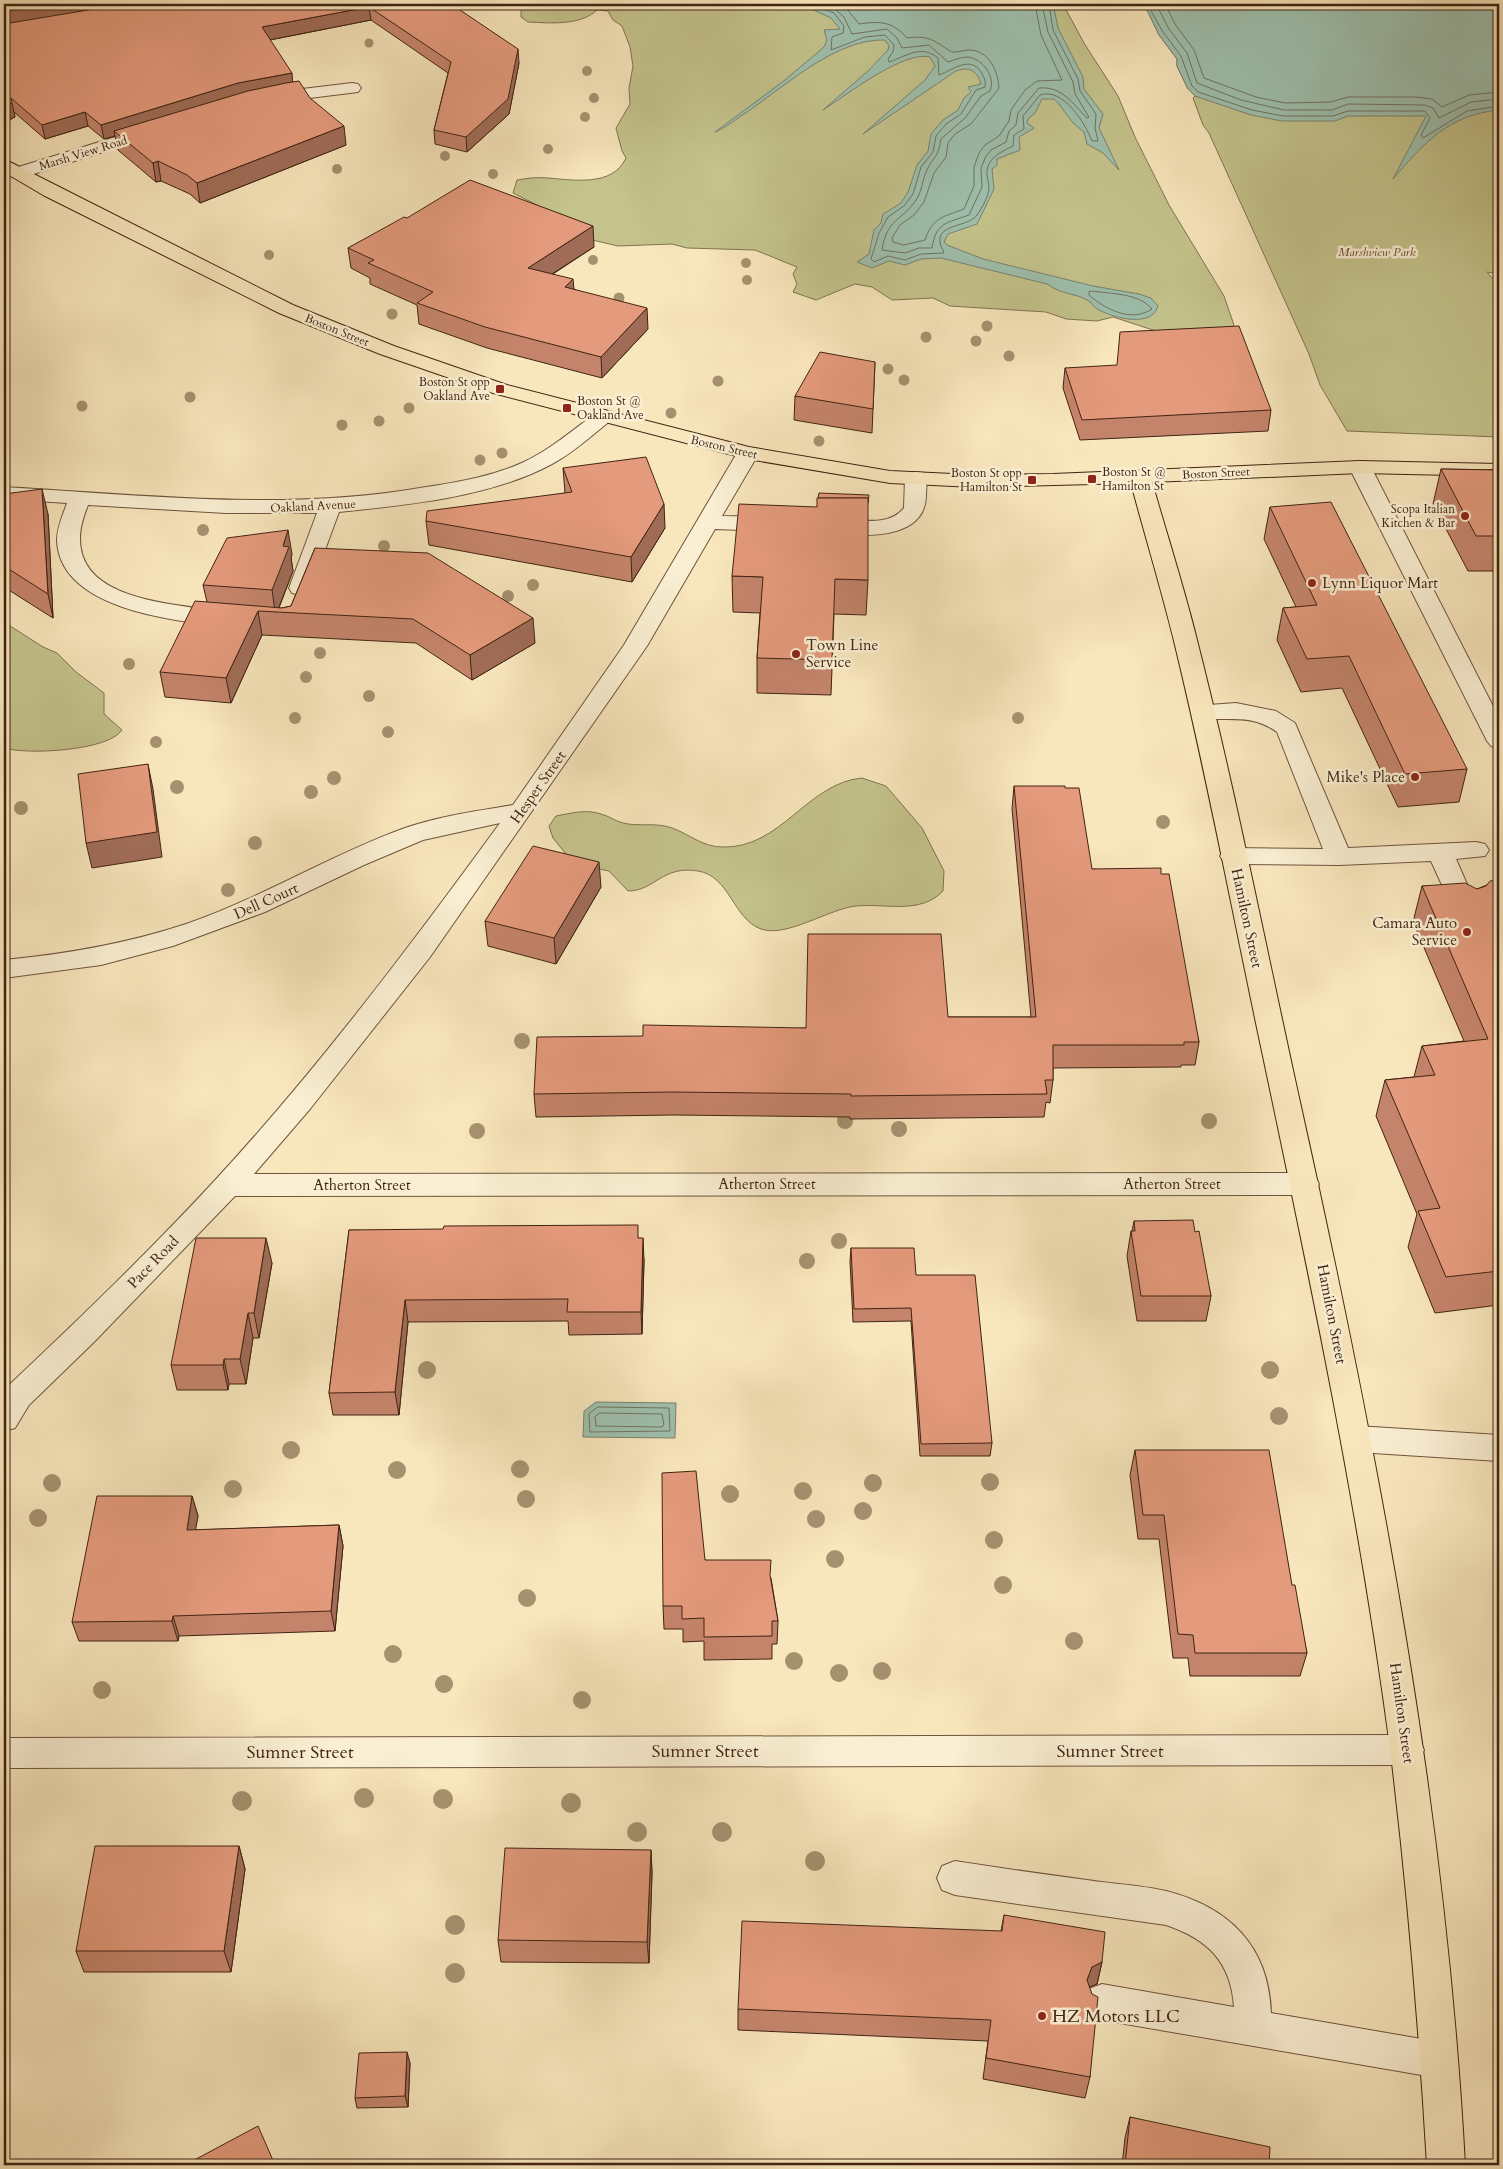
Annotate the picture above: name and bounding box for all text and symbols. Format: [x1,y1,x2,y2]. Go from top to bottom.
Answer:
street label: Marsh View Road [37,132,130,174]
park label: Marshview Park [1338,244,1416,260]
street label: Boston Street [303,310,372,350]
place label: Boston St opp Oakland Ave [419,374,490,404]
marker: Boston St opp Oakland Ave [494,383,506,395]
place label: Boston St @ Oakland Ave [577,393,644,423]
marker: Boston St @ Oakland Ave [561,402,573,414]
street label: Boston Street [689,432,759,462]
street label: Boston Street [1182,463,1250,483]
place label: Boston St @ Hamilton St [1102,464,1166,494]
place label: Boston St opp Hamilton St [951,465,1022,495]
marker: Boston St @ Hamilton St [1086,473,1098,485]
marker: Boston St opp Hamilton St [1026,474,1038,486]
street label: Oakland Avenue [270,496,356,516]
place label: Scopa Italian Kitchen & Bar [1381,501,1456,531]
marker: Scopa Italian Kitchen & Bar [1459,510,1471,522]
place label: Lynn Liquor Mart [1322,573,1438,593]
marker: Lynn Liquor Mart [1306,577,1318,589]
place label: Town Line Service [806,635,879,672]
marker: Town Line Service [790,648,802,660]
street label: Hesper Street [506,746,571,827]
place label: Mike's Place [1327,767,1405,787]
marker: Mike's Place [1409,771,1421,783]
street label: Hamilton Street [1227,866,1267,970]
street label: Dell Court [231,878,302,924]
place label: Camara Auto Service [1372,913,1457,950]
marker: Camara Auto Service [1461,926,1473,938]
street label: Atherton Street [718,1174,816,1194]
street label: Atherton Street [1123,1174,1221,1194]
street label: Atherton Street [313,1175,411,1195]
street label: Pace Road [123,1231,183,1293]
street label: Hamilton Street [1313,1262,1352,1366]
street label: Hamilton Street [1385,1661,1419,1765]
street label: Sumner Street [651,1739,759,1764]
street label: Sumner Street [1056,1739,1164,1764]
street label: Sumner Street [246,1740,354,1765]
place label: HZ Motors LLC [1052,2004,1180,2029]
marker: HZ Motors LLC [1036,2010,1048,2022]

